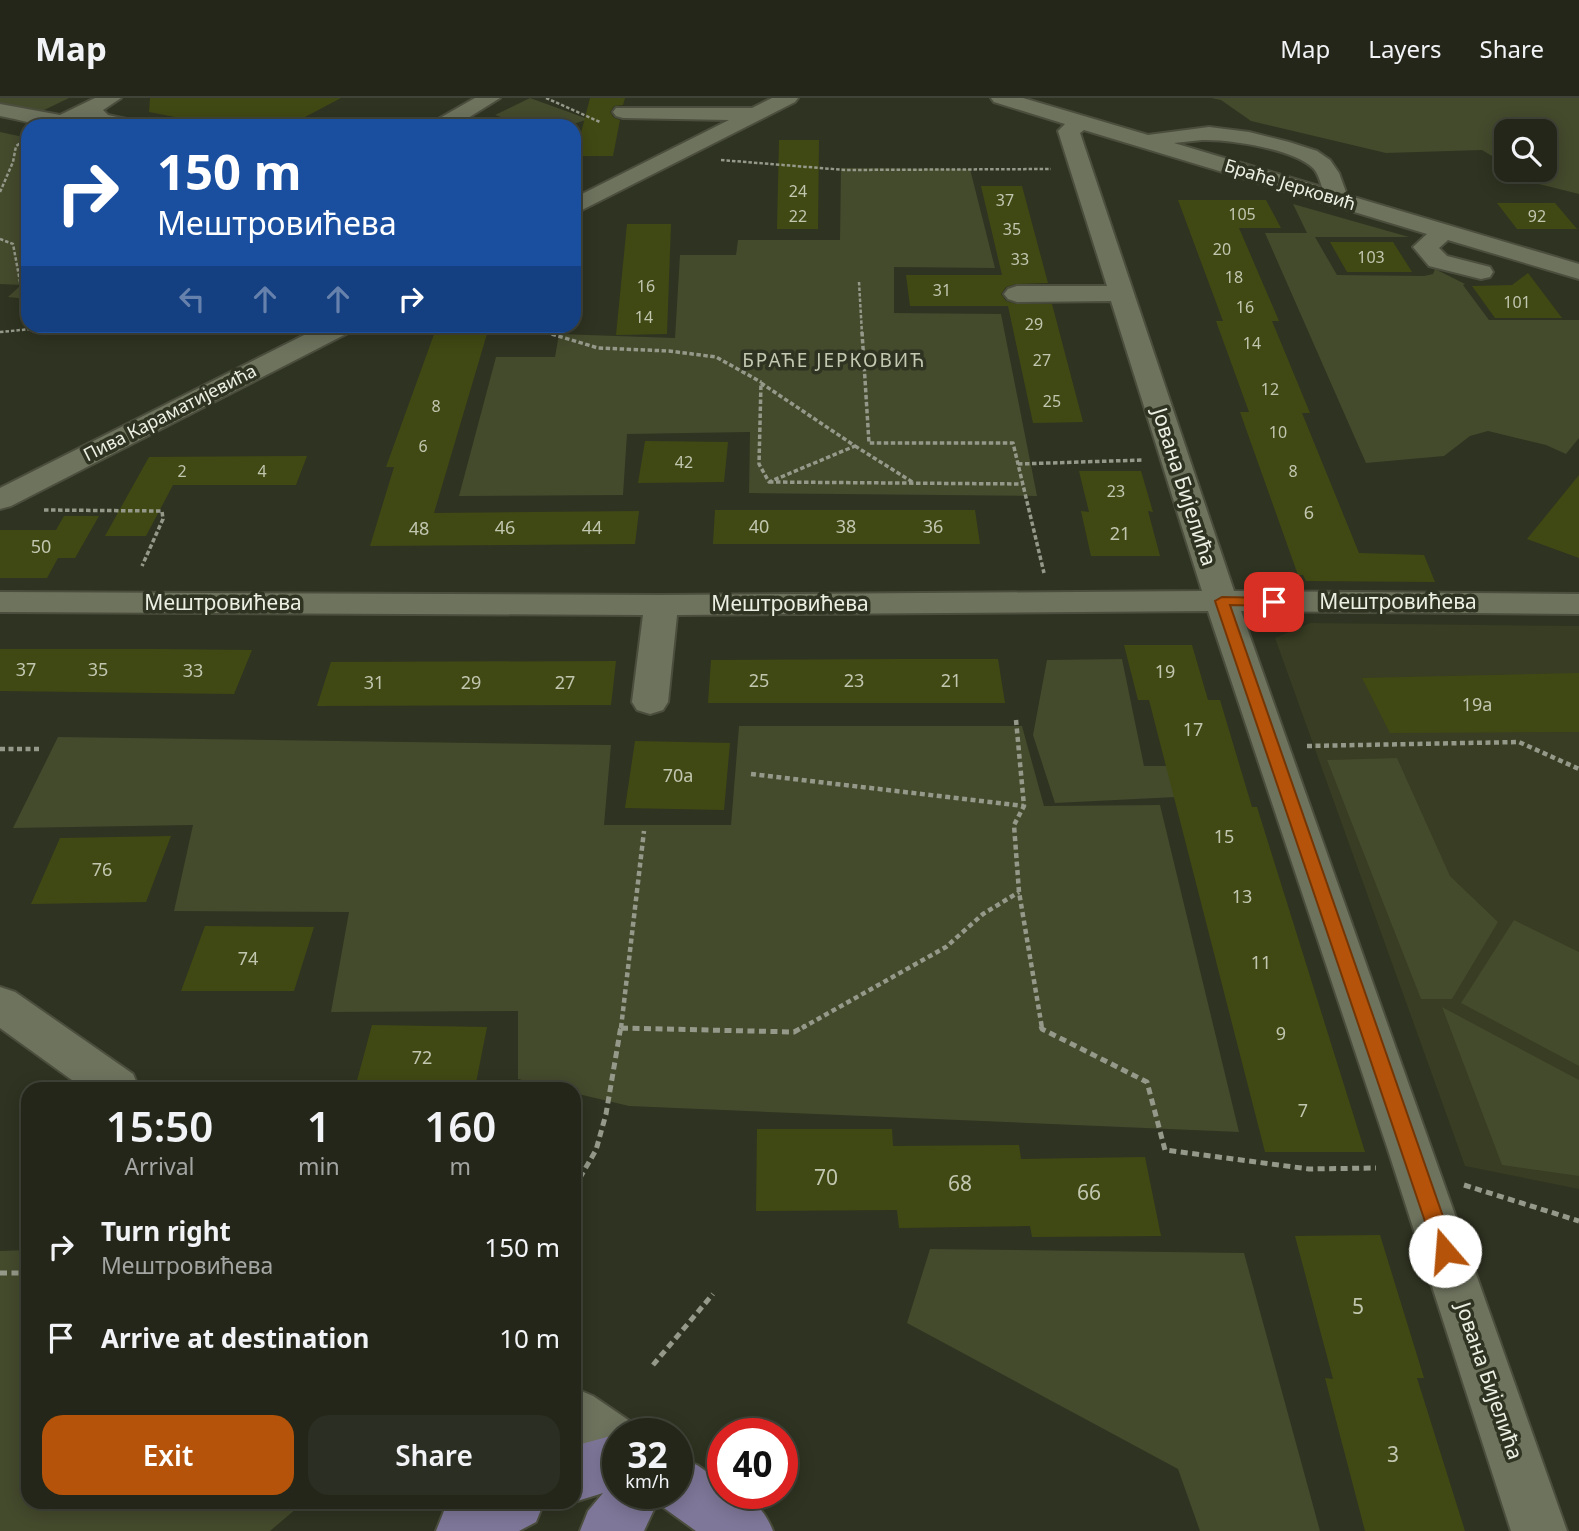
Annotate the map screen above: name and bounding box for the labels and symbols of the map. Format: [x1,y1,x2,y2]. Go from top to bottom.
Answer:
street label: Браће Јерковић [1222,153,1359,215]
house number: 24 [789,180,807,202]
house number: 37 [996,189,1014,211]
house number: 105 [1228,203,1256,225]
house number: 22 [789,205,807,227]
house number: 92 [1528,205,1546,227]
house number: 35 [1003,218,1021,240]
house number: 20 [1213,238,1231,260]
house number: 103 [1357,246,1385,268]
house number: 33 [1011,248,1029,270]
house number: 18 [1225,266,1243,288]
house number: 16 [637,275,655,297]
house number: 31 [933,279,951,301]
house number: 101 [1503,291,1531,313]
house number: 16 [1236,296,1254,318]
house number: 14 [635,306,653,328]
house number: 29 [1025,313,1043,335]
house number: 14 [1243,332,1261,354]
district label: БРАЋЕ ЈЕРКОВИЋ [742,347,926,373]
house number: 27 [1033,349,1051,371]
street label: Пива Караматијевића [79,358,260,466]
house number: 12 [1261,378,1279,400]
house number: 25 [1043,390,1061,412]
house number: 8 [431,395,441,417]
street label: Јована Бијелића [1146,402,1224,569]
house number: 10 [1269,421,1287,443]
house number: 6 [418,435,428,457]
house number: 42 [675,451,693,473]
house number: 2 [177,460,187,482]
house number: 4 [257,460,267,482]
house number: 8 [1288,460,1298,482]
house number: 23 [1107,480,1125,502]
house number: 6 [1304,500,1314,524]
house number: 40 [749,514,769,538]
house number: 38 [836,514,856,538]
house number: 36 [923,514,943,538]
house number: 46 [495,515,515,539]
house number: 44 [582,515,602,539]
house number: 48 [409,516,429,540]
house number: 21 [1110,521,1130,545]
house number: 50 [31,534,51,558]
pin [1244,572,1304,632]
street label: Мештровићева [1319,587,1477,615]
street label: Мештровићева [144,588,302,616]
street label: Мештровићева [711,589,869,617]
house number: 37 [16,657,36,681]
house number: 35 [88,657,108,681]
house number: 33 [183,658,203,682]
house number: 19 [1155,659,1175,683]
house number: 25 [749,668,769,692]
house number: 23 [844,668,864,692]
house number: 21 [941,668,961,692]
house number: 31 [364,670,384,694]
house number: 29 [461,670,481,694]
house number: 27 [555,670,575,694]
house number: 19a [1462,692,1492,716]
house number: 17 [1183,717,1203,741]
house number: 70a [663,763,693,787]
house number: 15 [1214,824,1234,848]
house number: 76 [92,857,112,881]
house number: 13 [1232,884,1252,908]
house number: 74 [238,946,258,970]
house number: 11 [1251,950,1271,974]
house number: 9 [1276,1021,1286,1045]
house number: 72 [412,1045,432,1069]
house number: 7 [1298,1098,1308,1122]
house number: 70 [814,1163,838,1191]
house number: 68 [948,1169,972,1197]
house number: 66 [1077,1178,1101,1206]
position arrow [1408,1214,1482,1288]
house number: 5 [1352,1292,1364,1320]
street label: Јована Бијелића [1449,1296,1530,1463]
speed limit sign: 40 [707,1418,798,1509]
house number: 3 [1387,1440,1399,1468]

